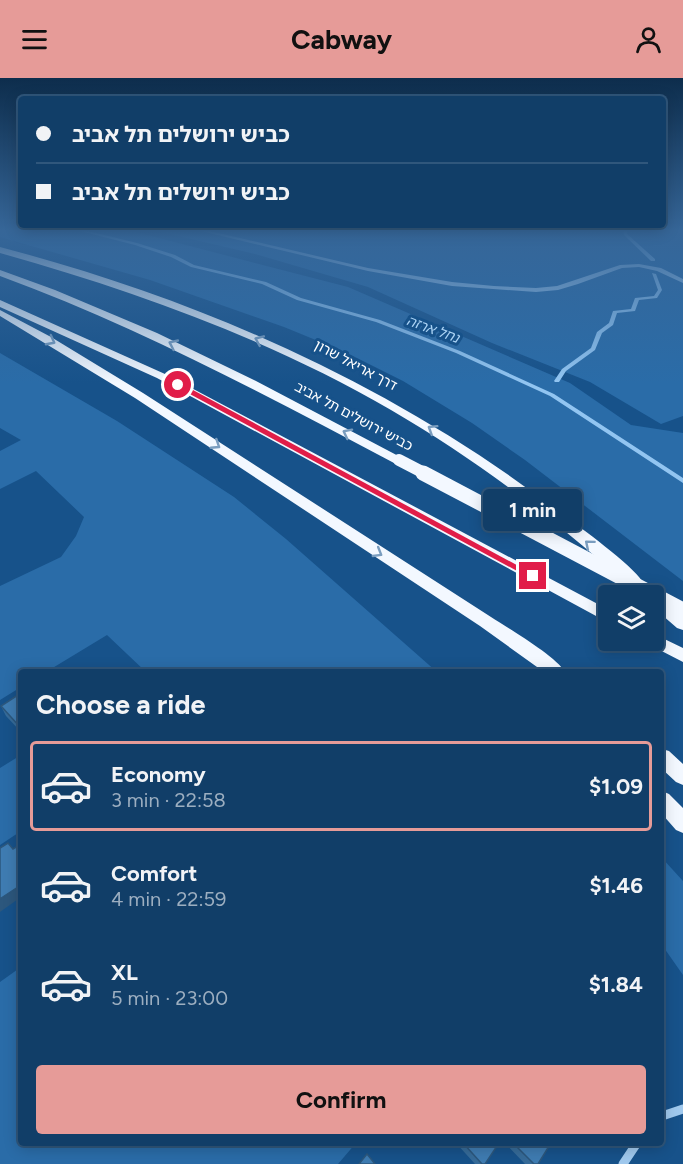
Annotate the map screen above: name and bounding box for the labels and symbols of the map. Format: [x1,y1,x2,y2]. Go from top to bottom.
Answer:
water label: נחל ארזה [404,312,463,347]
one-way arrow [45,334,56,345]
one-way arrow [254,335,265,347]
street label: דרך אריאל שרון [311,336,400,395]
one-way arrow [169,340,180,352]
route start [164,371,191,398]
street label: כביש ירושלים תל אביב [292,378,416,455]
one-way arrow [428,425,438,437]
one-way arrow [342,429,353,440]
one-way arrow [210,437,220,449]
callout: 1 min [484,489,582,531]
one-way arrow [585,540,596,551]
one-way arrow [372,546,382,558]
route end [519,562,546,589]

